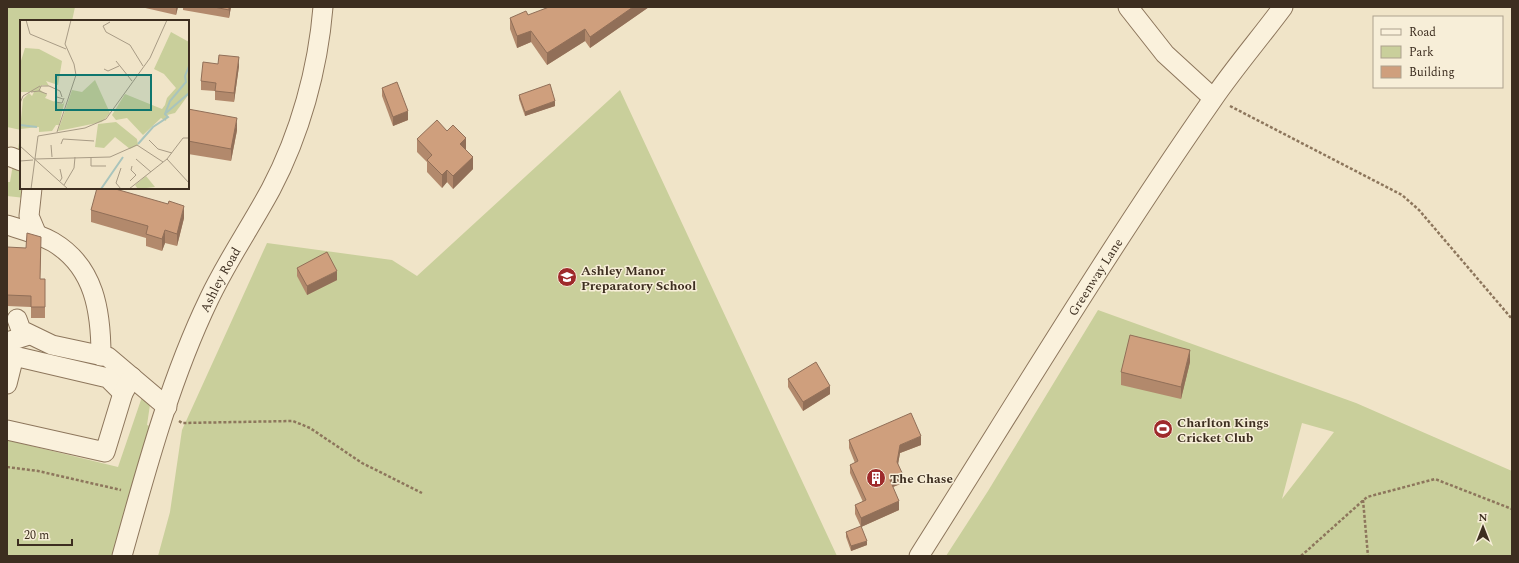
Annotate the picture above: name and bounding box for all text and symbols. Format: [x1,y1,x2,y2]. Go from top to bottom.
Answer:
legend [1373,16,1503,88]
inset map [20,20,189,189]
text: Road [1409,23,1436,42]
text: Park [1409,43,1434,62]
text: Building [1409,63,1455,82]
street label: Greenway Lane [1063,234,1128,320]
street label: Ashley Road [195,243,246,316]
place label: Ashley Manor Preparatory School [581,261,696,296]
school or university icon: Ashley Manor Preparatory School [556,266,578,288]
place label: Charlton Kings Cricket Club [1177,413,1269,448]
sports icon: Charlton Kings Cricket Club [1152,418,1174,440]
building icon: The Chase [865,467,887,489]
place label: The Chase [890,469,953,489]
north arrow [1463,507,1503,547]
text: N [1479,509,1488,526]
scale bar [18,521,72,547]
text: 20 m [24,526,49,545]

